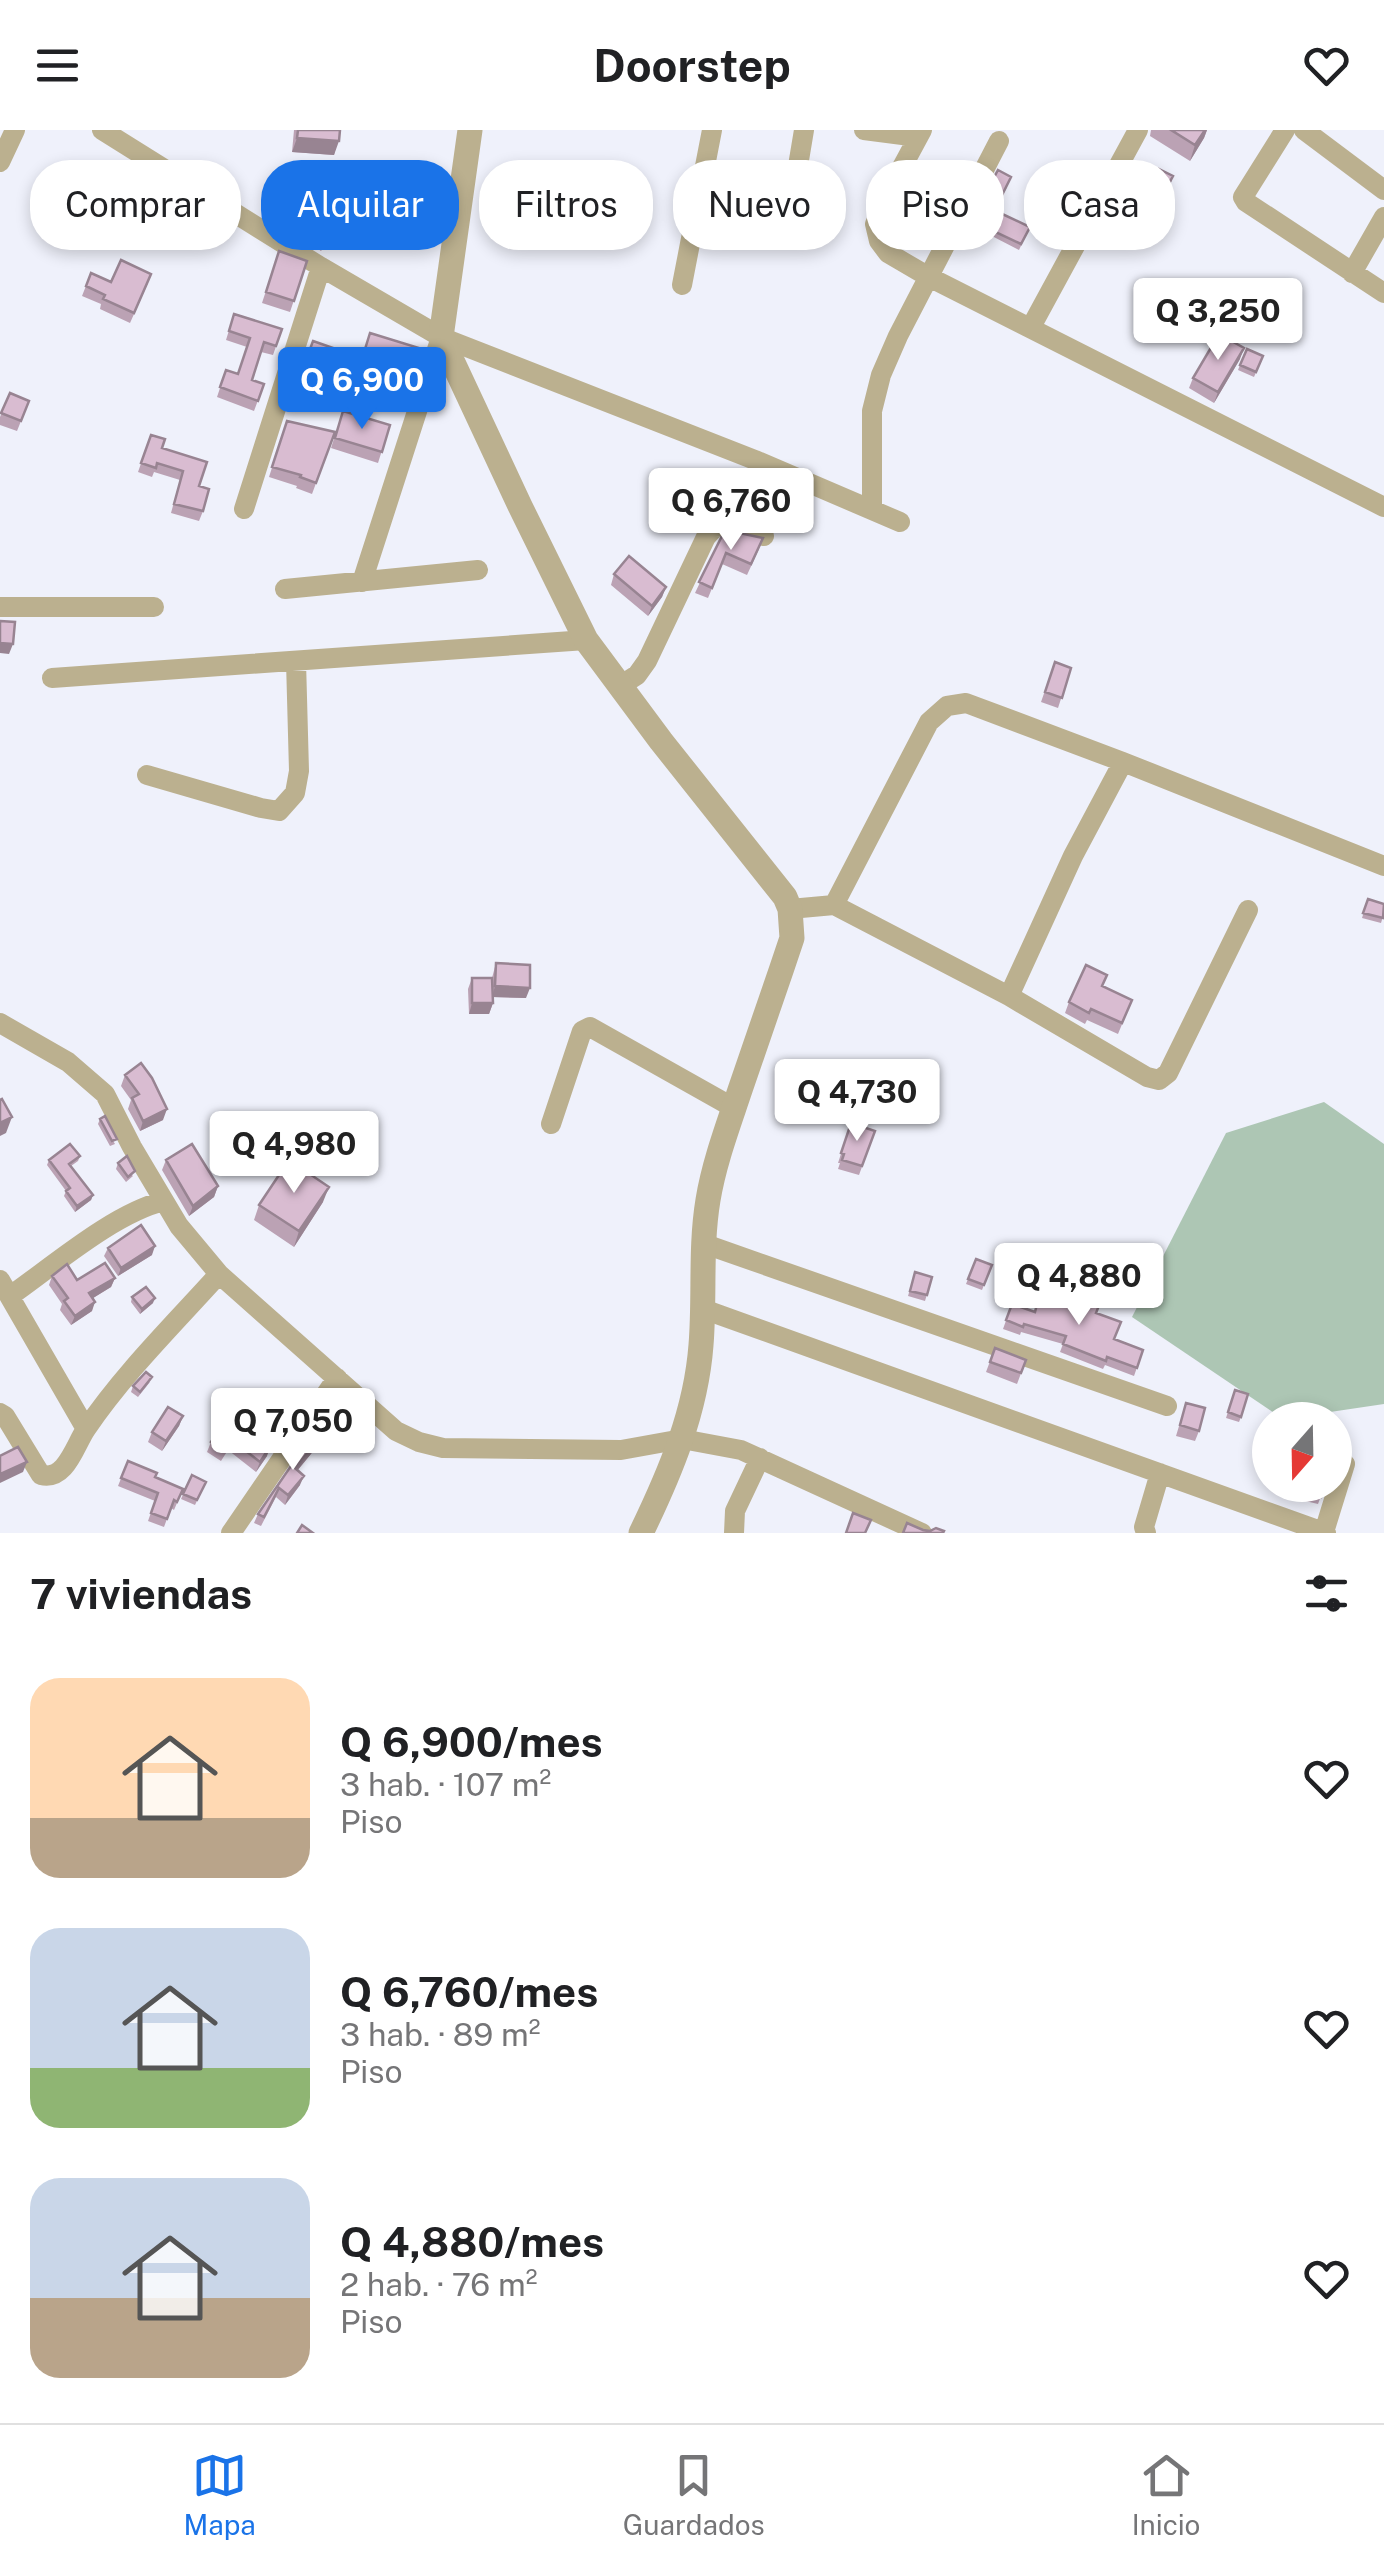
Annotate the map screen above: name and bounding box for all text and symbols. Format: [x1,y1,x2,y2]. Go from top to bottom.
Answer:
icon: menu [30,38,85,93]
icon: heart [1299,38,1354,93]
text: Doorstep [593,39,791,92]
chip: Comprar [30,160,241,250]
chip: Alquilar [261,160,459,250]
chip: Filtros [479,160,653,250]
chip: Nuevo [673,160,846,250]
chip: Piso [866,160,1004,250]
chip: Casa [1024,160,1175,250]
pin: Q 3,250 [1126,278,1310,363]
text: Q 3,250 [1155,292,1281,329]
pin: Q 6,900 [270,347,454,432]
text: Q 6,900 [300,361,424,398]
pin: Q 6,760 [639,468,823,553]
text: Q 6,760 [671,482,791,519]
pin: Q 4,730 [765,1059,949,1144]
text: Q 4,730 [797,1073,917,1110]
pin: Q 4,980 [202,1111,386,1196]
text: Q 4,980 [232,1125,356,1162]
pin: Q 4,880 [987,1243,1171,1328]
text: Q 4,880 [1016,1257,1142,1294]
pin: Q 7,050 [201,1388,385,1473]
text: Q 7,050 [233,1402,353,1439]
north arrow [1252,1402,1352,1502]
map controls [1252,1402,1352,1502]
icon: filters [1299,1566,1354,1621]
text: 7 viviendas [30,1569,252,1618]
text: Q 6,900/mes [340,1717,603,1766]
icon: home [110,1718,230,1838]
icon: heart [1299,1751,1354,1806]
text: 3 hab. · 107 m² [340,1766,551,1803]
text: Piso [340,1803,403,1840]
text: Q 6,760/mes [340,1967,598,2016]
icon: home [110,1968,230,2088]
icon: heart [1299,2001,1354,2056]
text: 3 hab. · 89 m² [340,2016,540,2053]
text: Piso [340,2053,403,2090]
text: Q 4,880/mes [340,2217,604,2266]
icon: home [110,2218,230,2338]
icon: heart [1299,2251,1354,2306]
text: 2 hab. · 76 m² [340,2266,537,2303]
text: Piso [340,2303,403,2340]
tab: Mapa [184,2448,256,2541]
tab: Guardados [623,2448,765,2541]
tab: Inicio [1132,2448,1200,2541]

